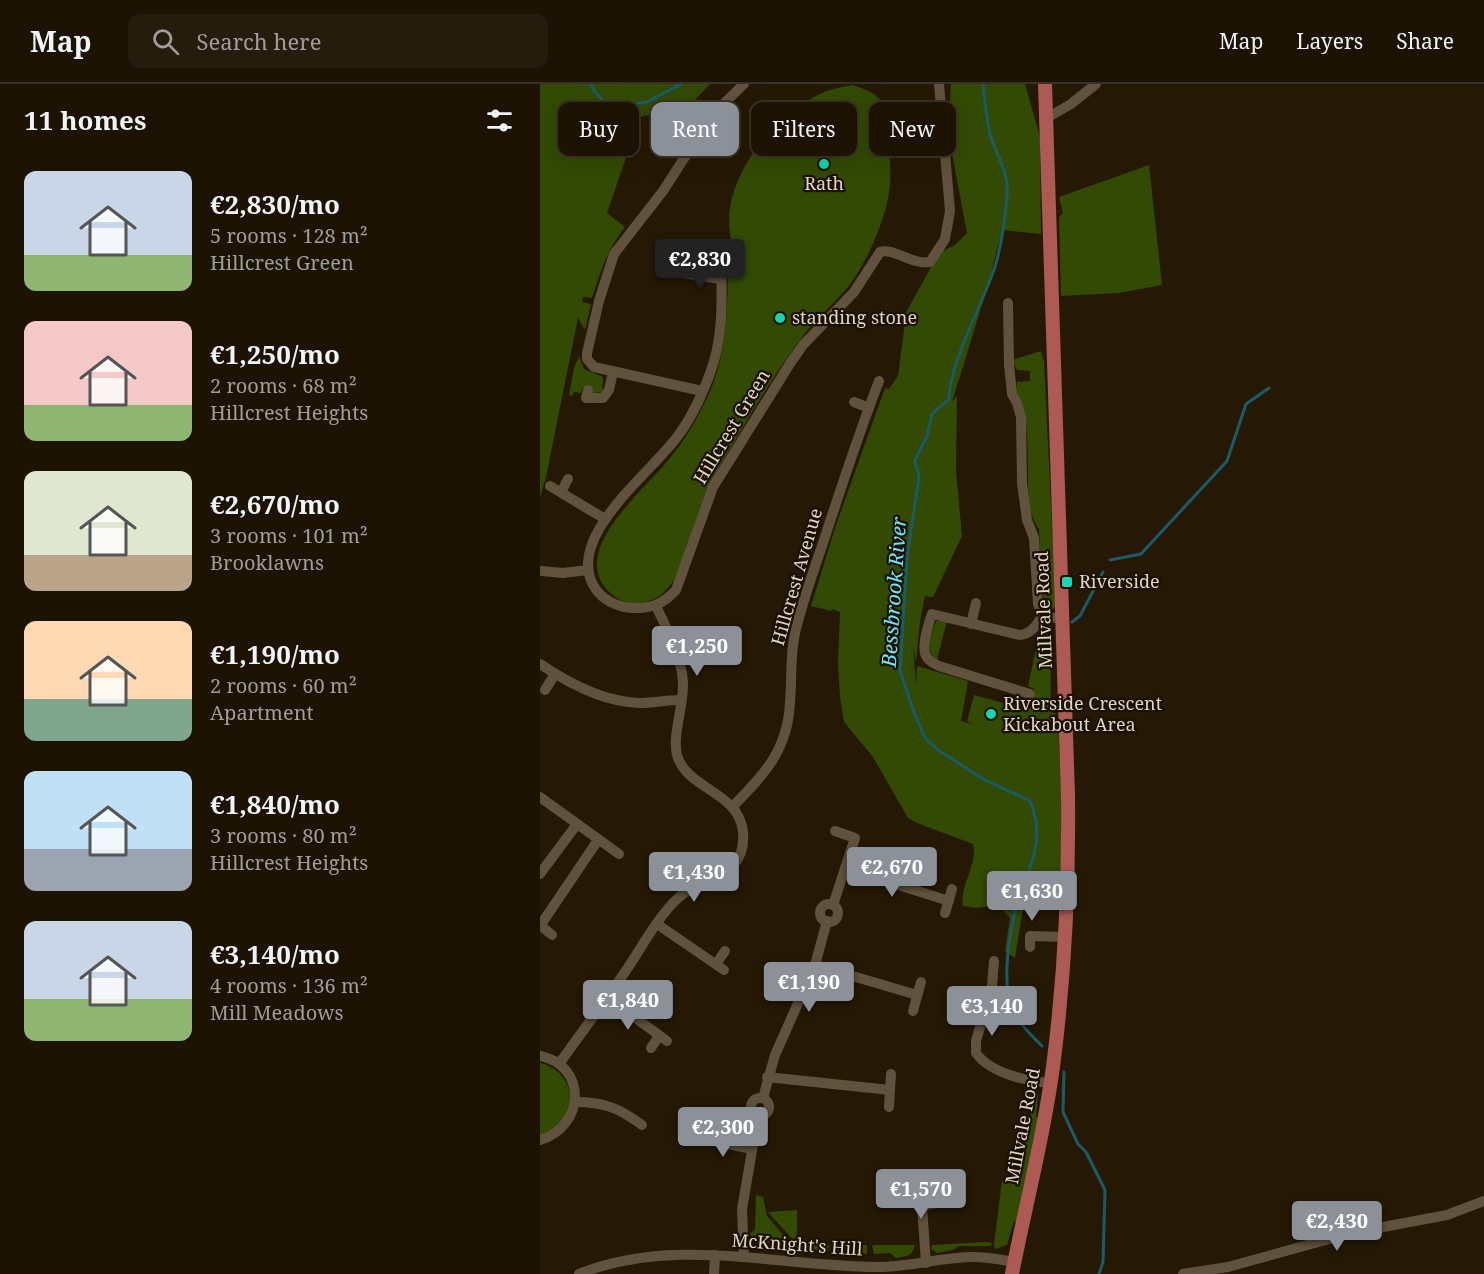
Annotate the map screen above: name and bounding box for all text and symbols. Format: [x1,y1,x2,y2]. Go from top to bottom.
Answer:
search box [128,14,548,68]
text: Map [30,22,92,60]
icon: search [149,25,182,58]
text: Search here [197,26,321,56]
text: Map [1219,27,1263,55]
text: Layers [1296,27,1363,55]
text: Share [1396,27,1454,55]
text: 11 homes [24,102,146,138]
chip: Buy [558,102,639,156]
chip: Rent [651,102,739,156]
chip: Filters [751,102,857,156]
chip: New [869,102,956,156]
icon: filters [483,104,516,137]
marker: Rath [817,157,831,171]
place label: Rath [804,171,844,195]
text: €2,830/mo [210,186,340,222]
icon: home [72,195,144,267]
text: 5 rooms · 128 m² [210,222,368,249]
pin: €2,830 [651,239,749,290]
text: €2,830 [669,245,731,272]
text: Hillcrest Green [210,249,354,276]
place label: standing stone [792,305,917,329]
marker: standing stone [773,311,787,325]
text: €1,250/mo [210,336,340,372]
icon: home [72,345,144,417]
street label: Hillcrest Green [688,364,775,488]
text: 2 rooms · 68 m² [210,372,357,399]
text: Hillcrest Heights [210,399,368,426]
text: €2,670/mo [210,486,340,522]
icon: home [72,495,144,567]
street label: Hillcrest Avenue [765,505,827,648]
water label: Bessbrook River [875,515,912,669]
text: 3 rooms · 101 m² [210,522,368,549]
text: Brooklawns [210,549,324,576]
street label: Millvale Road [1029,551,1057,669]
place label: Riverside [1079,569,1160,593]
marker: Riverside [1060,575,1074,589]
pin: €1,250 [648,626,746,677]
text: €1,250 [666,632,728,659]
text: €1,190/mo [210,636,340,672]
icon: home [72,645,144,717]
text: 2 rooms · 60 m² [210,672,357,699]
place label: Riverside Crescent Kickabout Area [1003,691,1162,736]
text: Apartment [210,699,314,726]
marker: Riverside Crescent Kickabout Area [984,707,998,721]
text: €1,840/mo [210,786,340,822]
icon: home [72,795,144,867]
text: 3 rooms · 80 m² [210,822,357,849]
pin: €2,670 [843,847,941,898]
text: Hillcrest Heights [210,849,368,876]
pin: €1,430 [645,852,743,903]
text: €2,670 [861,853,923,880]
text: €1,430 [663,858,725,885]
pin: €1,630 [983,871,1081,922]
text: €1,630 [1001,877,1063,904]
text: €3,140/mo [210,936,340,972]
icon: home [72,945,144,1017]
pin: €1,190 [760,962,858,1013]
text: €1,190 [778,968,840,995]
text: 4 rooms · 136 m² [210,972,368,999]
pin: €1,840 [579,980,677,1031]
text: €1,840 [597,986,659,1013]
pin: €3,140 [943,986,1041,1037]
text: €3,140 [961,992,1023,1019]
text: Mill Meadows [210,999,344,1026]
street label: Millvale Road [999,1066,1045,1186]
pin: €2,300 [674,1107,772,1158]
text: €2,300 [692,1113,754,1140]
pin: €1,570 [872,1169,970,1220]
text: €1,570 [890,1175,952,1202]
pin: €2,430 [1288,1201,1386,1252]
text: €2,430 [1306,1207,1368,1234]
street label: McKnight's Hill [731,1227,864,1261]

